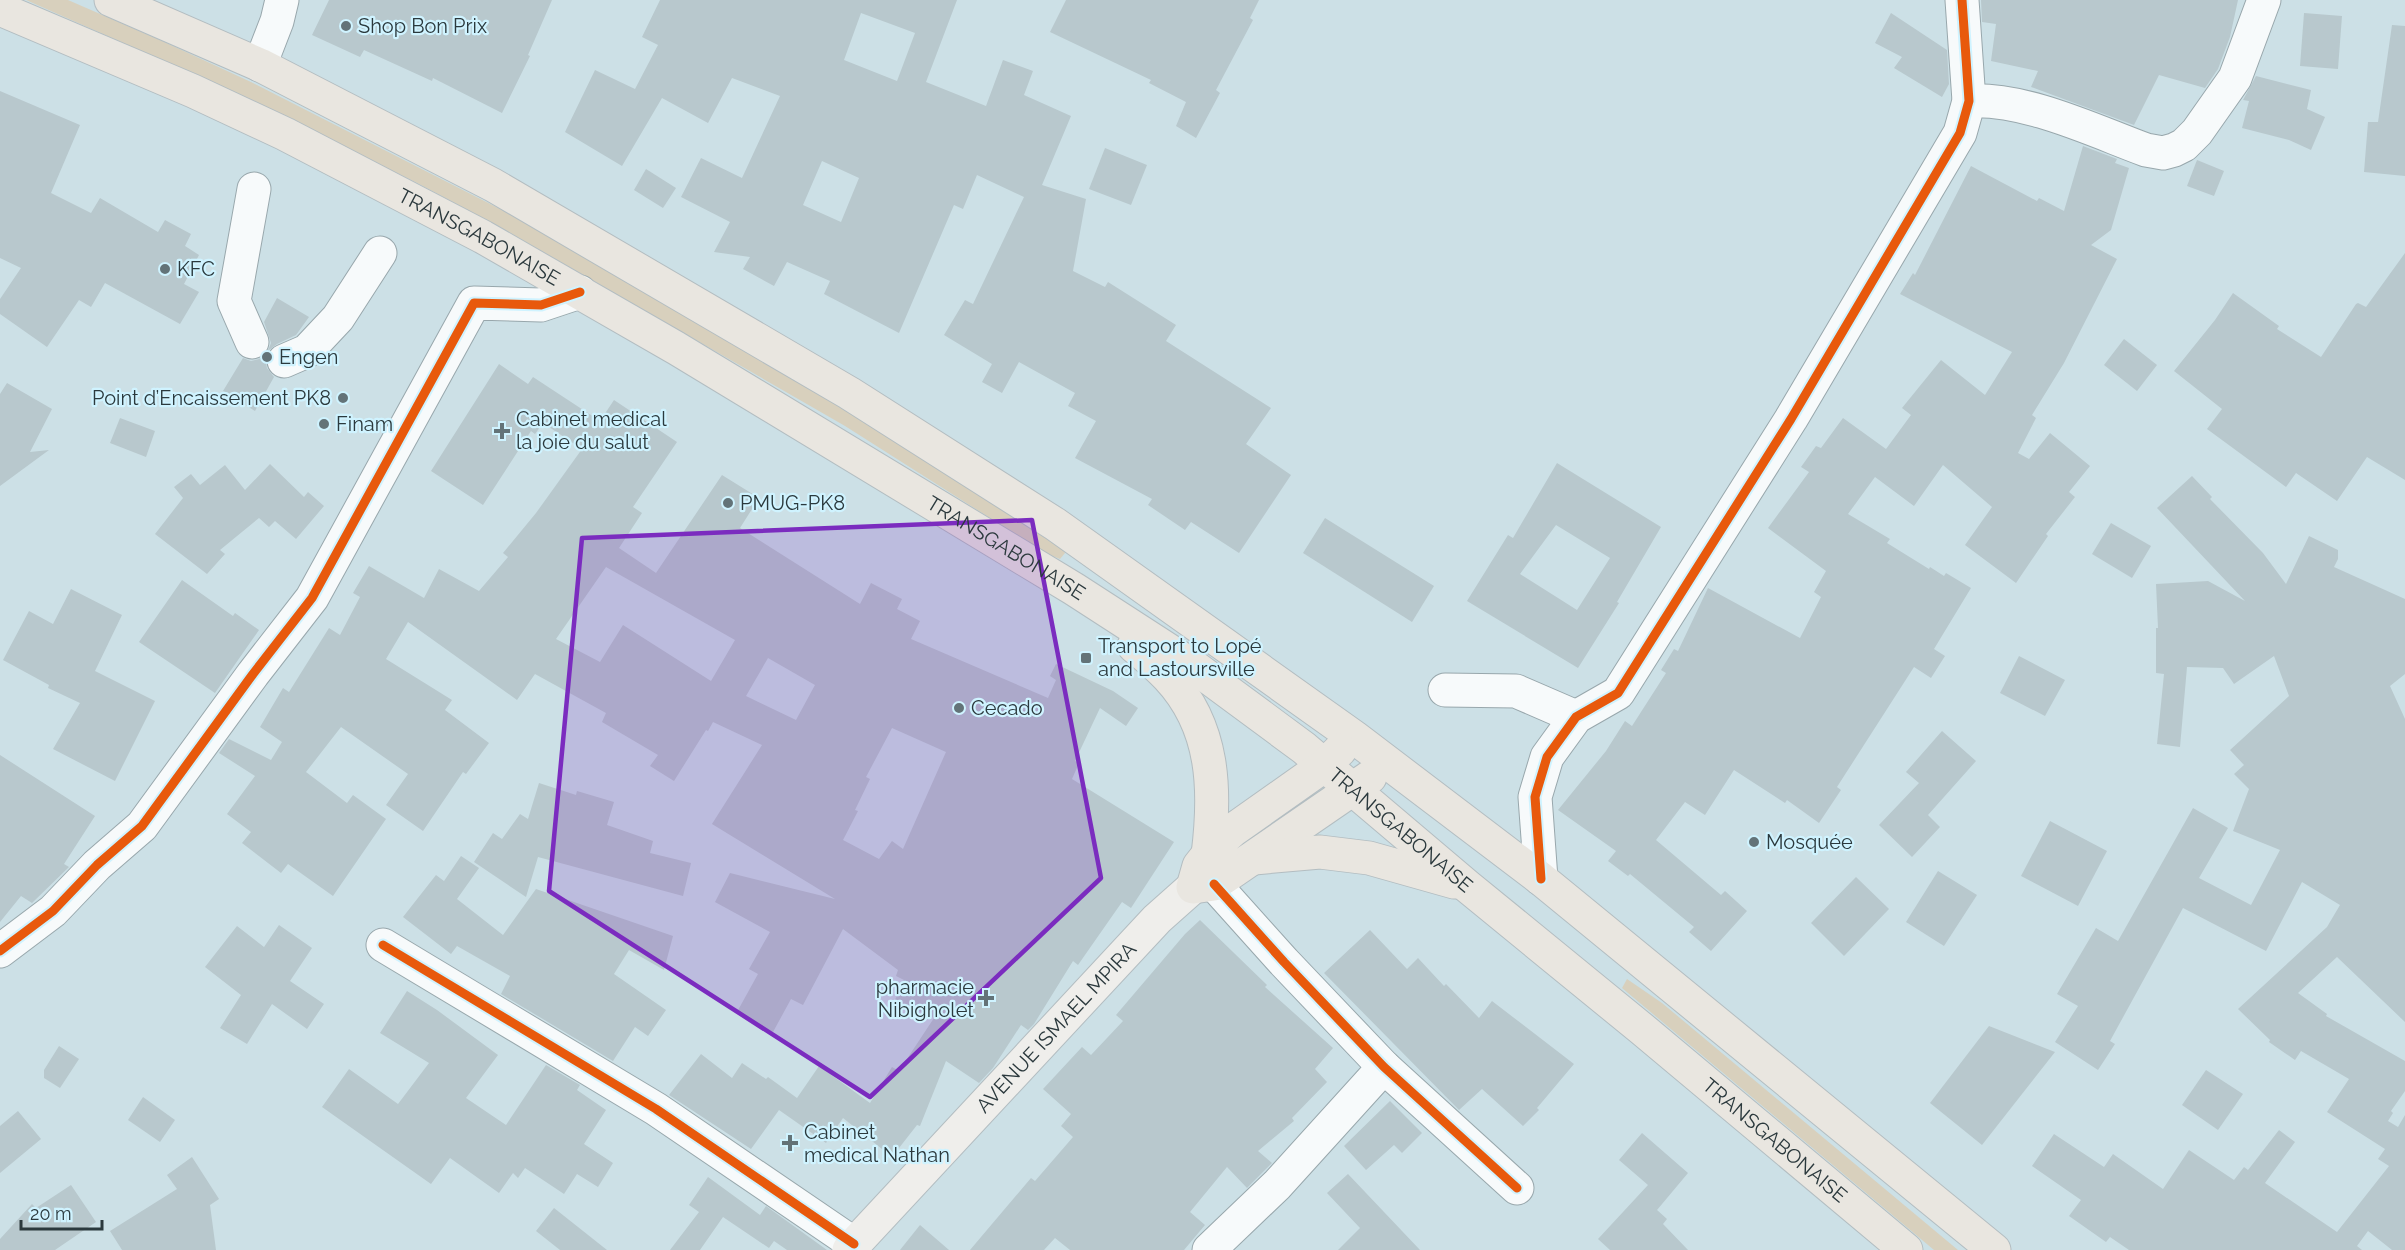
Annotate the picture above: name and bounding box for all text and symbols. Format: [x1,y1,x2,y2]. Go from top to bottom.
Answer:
place label: Shop Bon Prix [358,14,487,38]
marker: Shop Bon Prix [339,19,353,33]
street label: TRANSGABONAISE [394,183,564,291]
place label: KFC [177,257,215,281]
marker: KFC [158,262,172,276]
place label: Engen [279,345,339,369]
marker: Engen [260,350,274,364]
place label: Point d’Encaissement PK8 [92,386,331,410]
marker: Point d’Encaissement PK8 [336,391,350,405]
place label: Cabinet medical la joie du salut [516,407,667,454]
place label: Finam [336,412,393,436]
marker: Finam [317,417,331,431]
marker: Cabinet medical la joie du salut [493,422,511,440]
place label: PMUG-PK8 [740,491,845,515]
street label: TRANSGABONAISE [923,491,1090,605]
marker: PMUG-PK8 [721,496,735,510]
place label: Transport to Lopé and Lastoursville [1098,634,1262,681]
marker: Transport to Lopé and Lastoursville [1079,651,1093,665]
place label: Cecado [971,696,1043,720]
marker: Cecado [952,701,966,715]
street label: TRANSGABONAISE [1324,762,1478,898]
place label: Mosquée [1766,830,1853,854]
marker: Mosquée [1747,835,1761,849]
street label: AVENUE ISMAEL MPIRA [971,937,1142,1118]
place label: pharmacie Nibigholet [876,975,974,1022]
marker: pharmacie Nibigholet [979,991,993,1005]
street label: TRANSGABONAISE [1698,1073,1852,1207]
place label: Cabinet medical Nathan [804,1120,950,1167]
marker: Cabinet medical Nathan [781,1134,799,1152]
scale bar [21,1193,102,1231]
text: 20 m [30,1203,72,1224]

